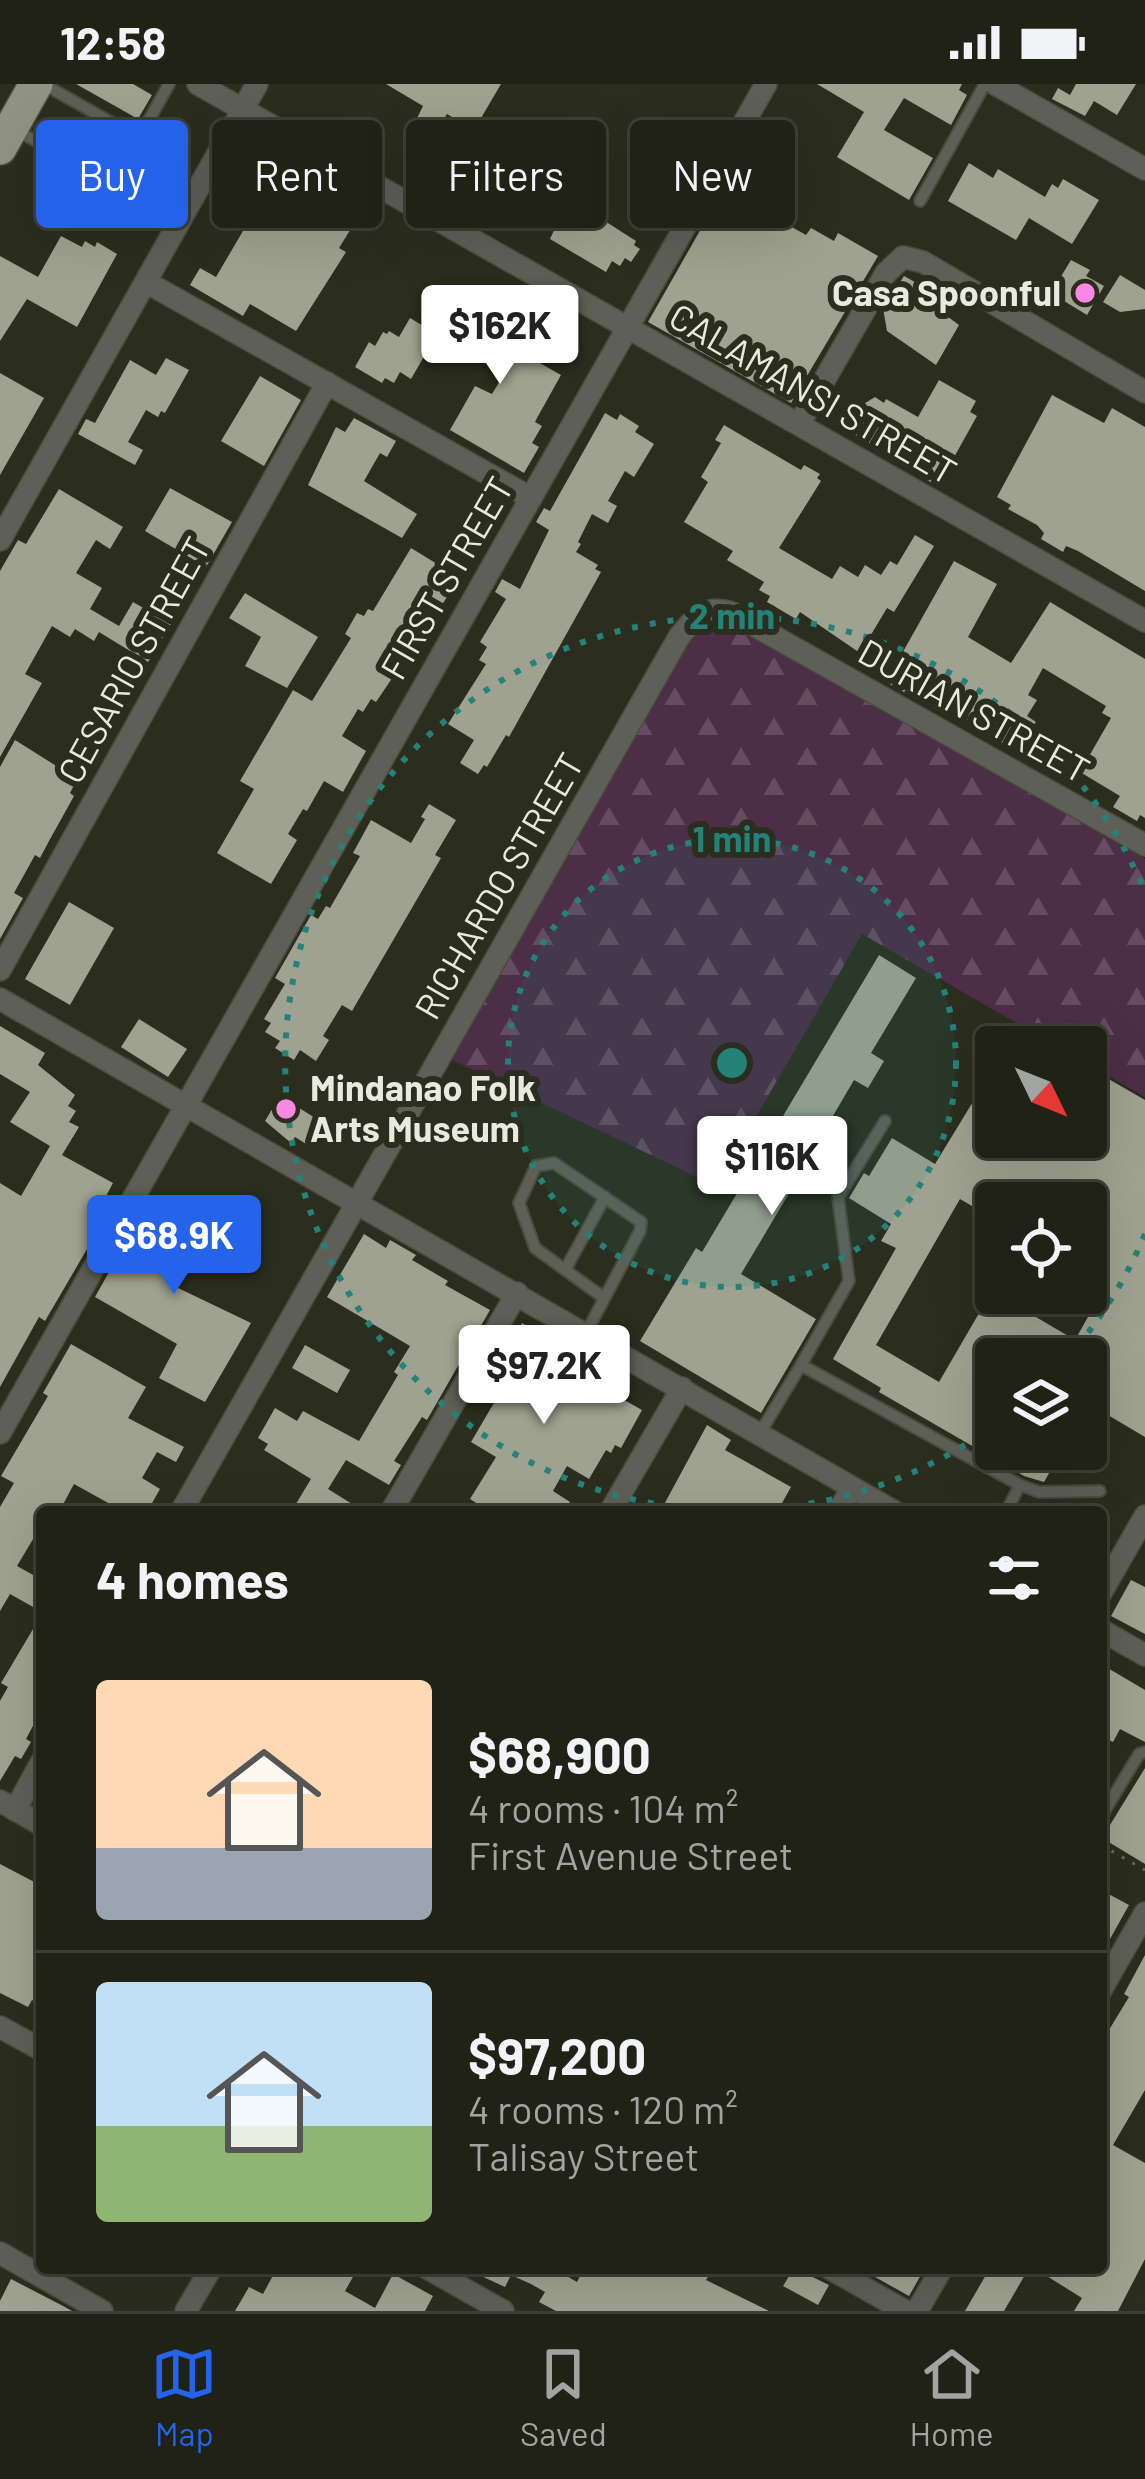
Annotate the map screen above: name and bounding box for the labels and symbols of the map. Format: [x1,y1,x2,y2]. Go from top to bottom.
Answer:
place label: Casa Spoonful [832,270,1061,313]
marker: Casa Spoonful [1072,280,1098,306]
pin: $162K [416,285,584,387]
street label: CALAMANSI STREET [663,293,965,492]
street label: FIRST STREET [370,468,521,686]
street label: CESARIO STREET [47,529,218,790]
text: 2 min [689,593,775,636]
street label: DURIAN STREET [852,629,1098,791]
street label: RICHARDO STREET [404,745,591,1026]
text: 1 min [693,816,771,859]
north arrow [975,1026,1107,1158]
centre of rings [711,1042,753,1084]
place label: Mindanao Folk Arts Museum [310,1065,536,1149]
marker: Mindanao Folk Arts Museum [273,1096,299,1122]
pin: $116K [688,1116,856,1218]
pin: $68.9K [76,1195,272,1297]
pin: $97.2K [446,1325,642,1427]

